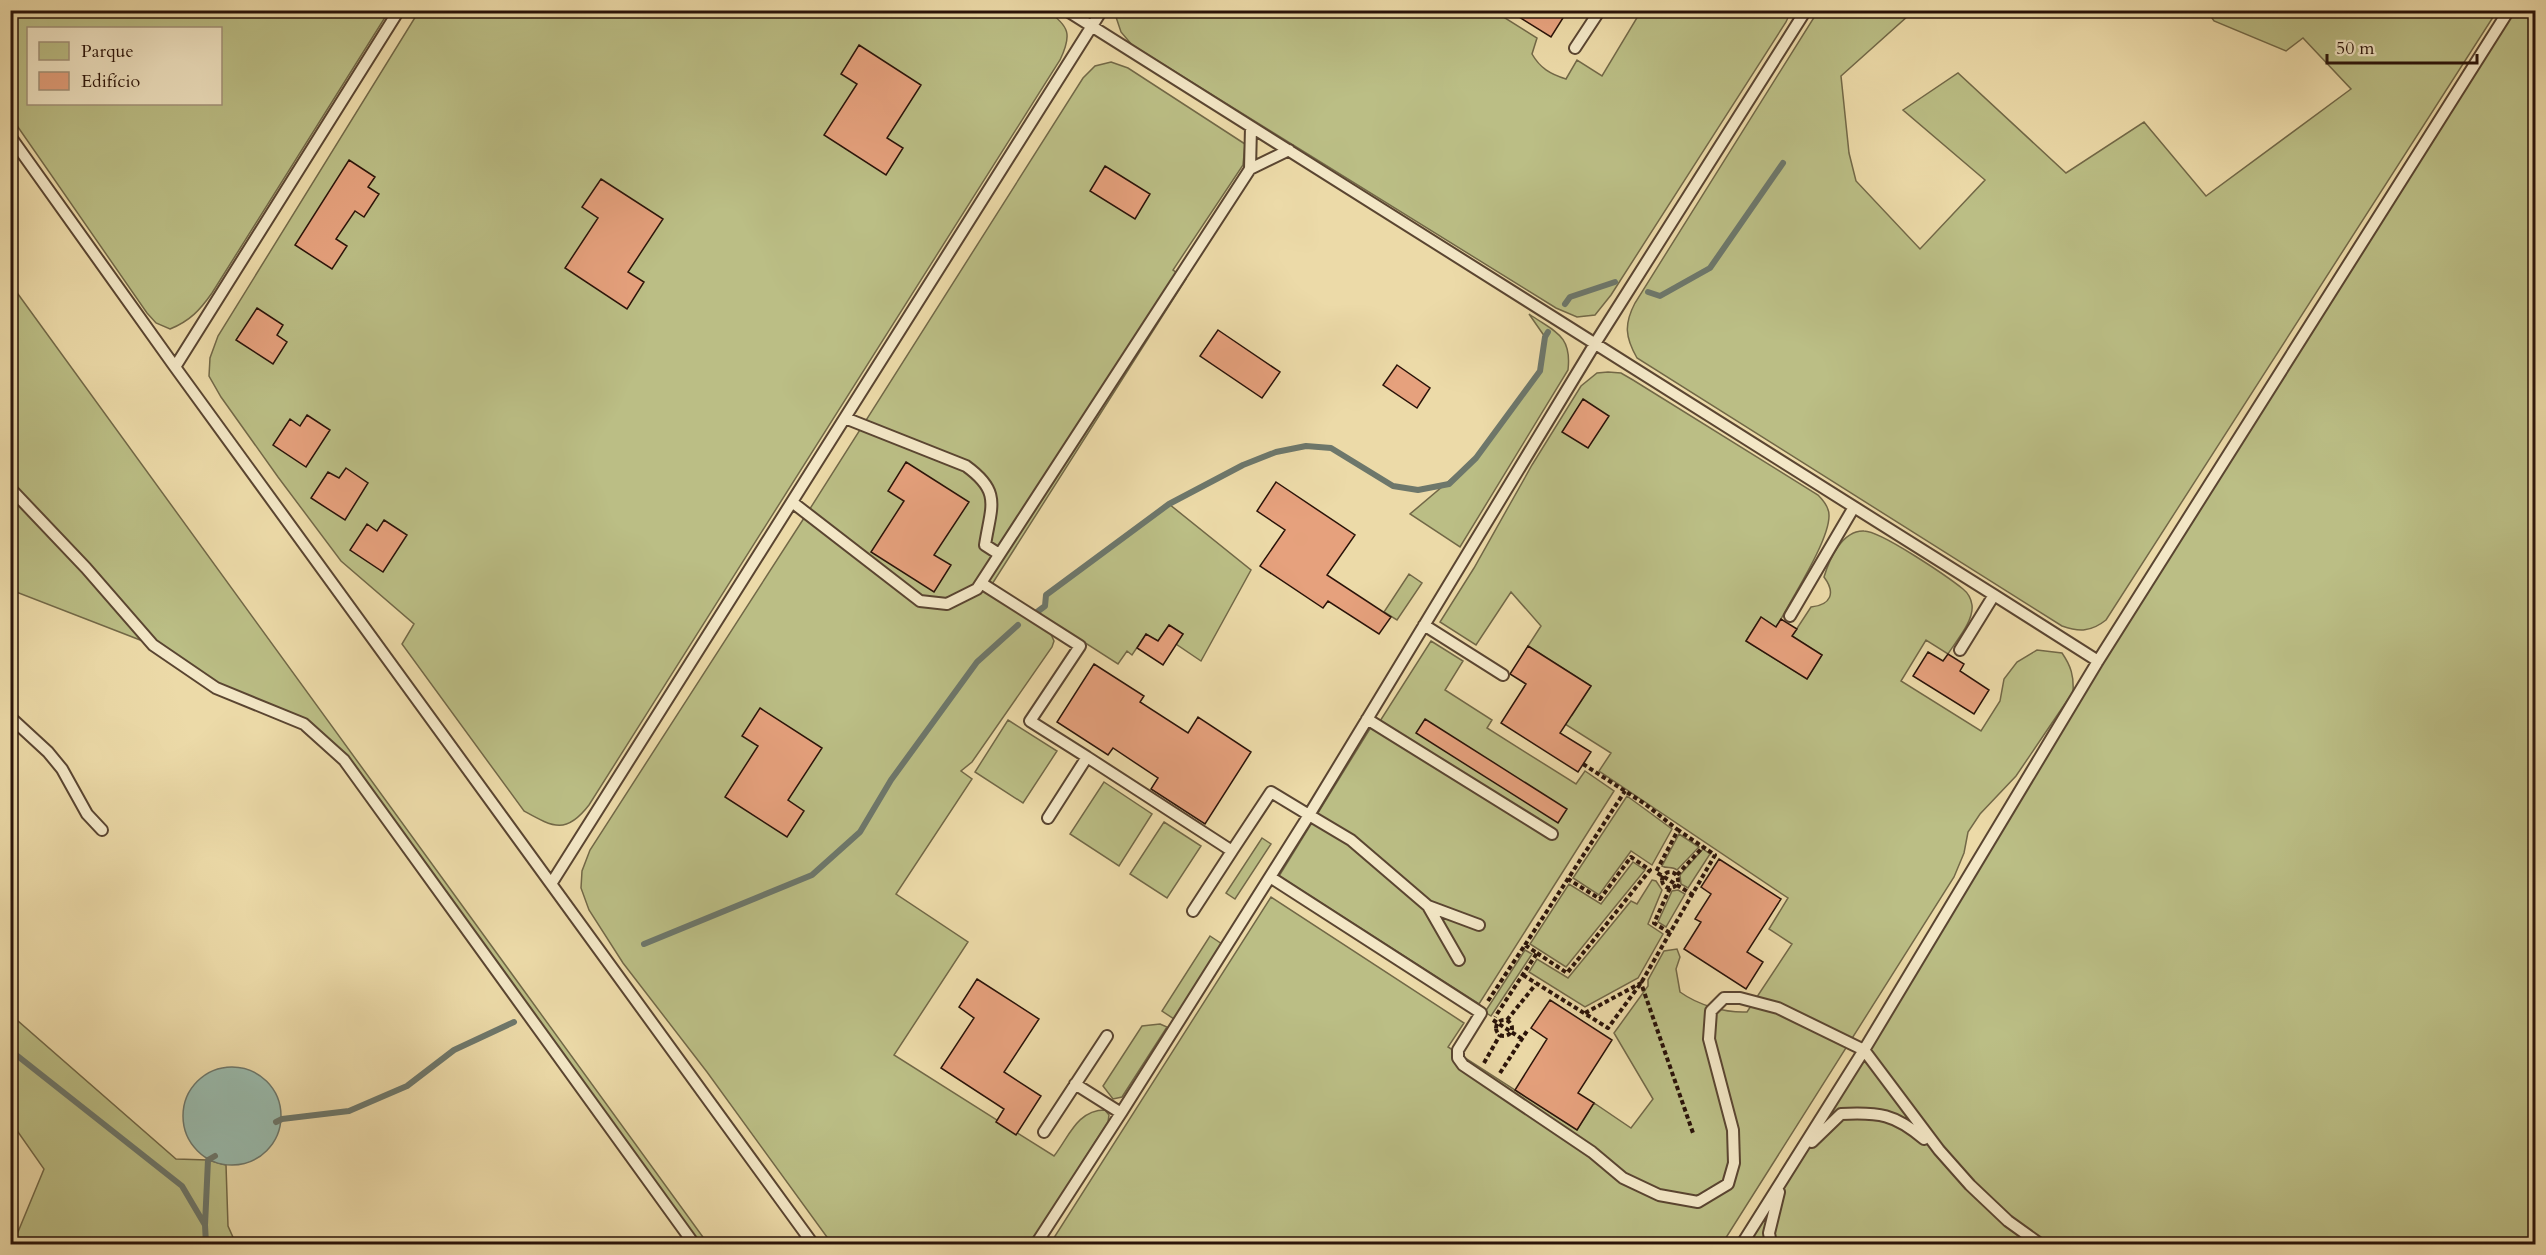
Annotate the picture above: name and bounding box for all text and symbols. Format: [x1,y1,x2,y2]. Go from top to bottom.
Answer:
legend [27,27,222,105]
scale bar [2327,27,2477,65]
text: 50 m [2336,36,2375,61]
text: Parque [81,39,134,64]
text: Edifício [81,69,141,94]

